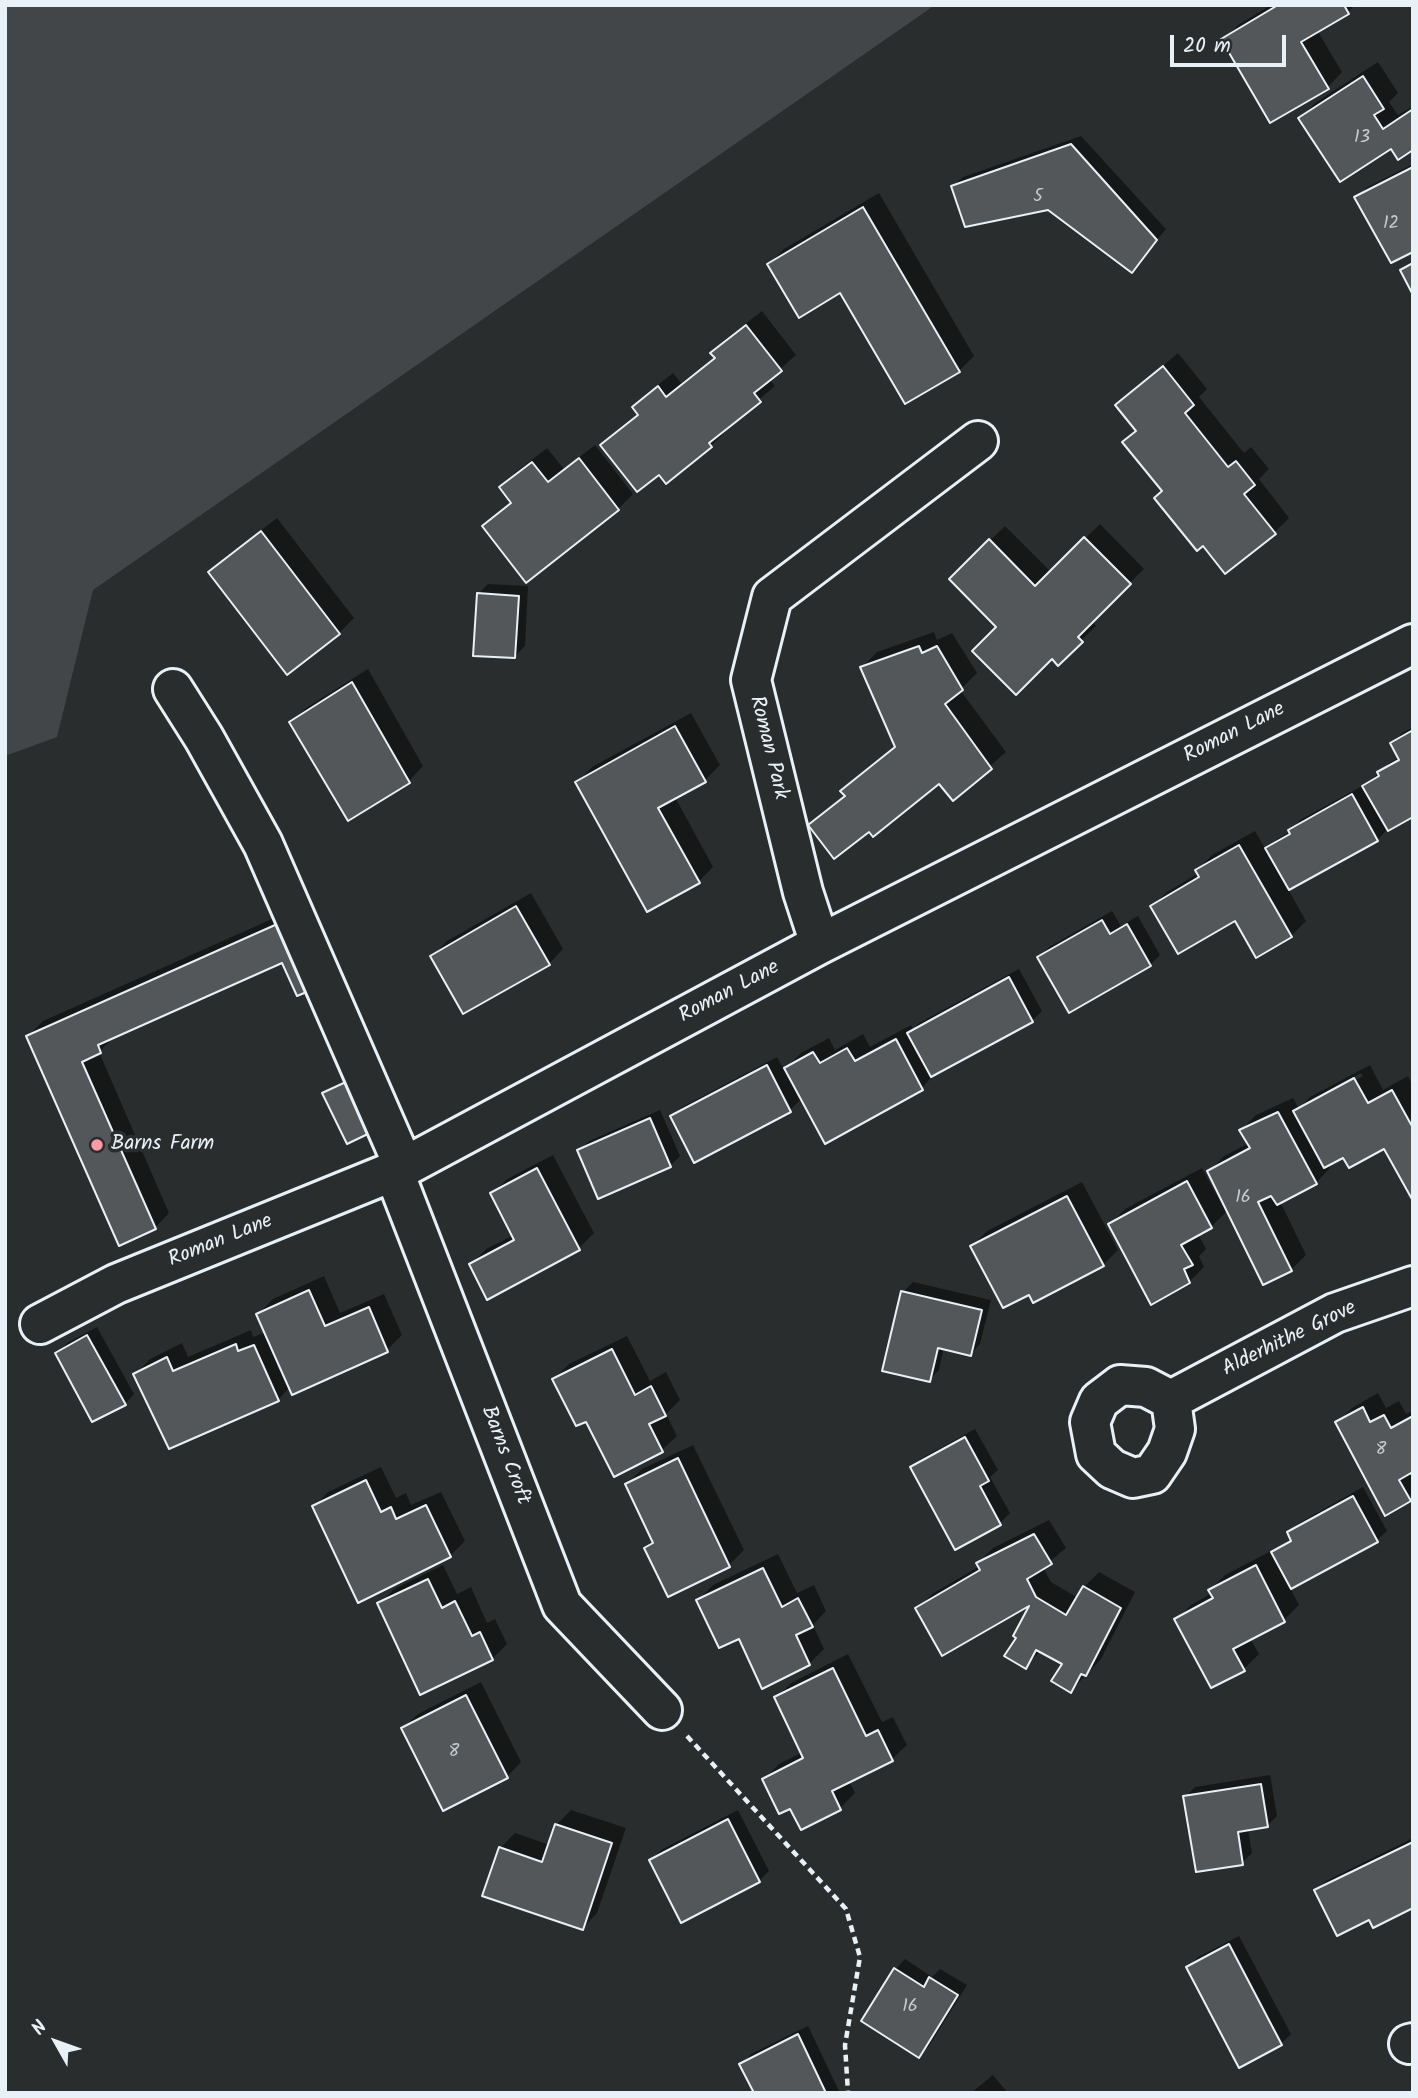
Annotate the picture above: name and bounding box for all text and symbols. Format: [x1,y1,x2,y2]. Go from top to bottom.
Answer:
scale bar [1173,21,1288,65]
text: 20 m [1183,30,1231,63]
house number: 13 [1354,128,1370,150]
house number: 5 [1033,187,1043,209]
house number: 12 [1383,214,1399,236]
street label: Roman Park [742,694,792,802]
street label: Roman Lane [1180,698,1290,770]
street label: Roman Lane [676,956,784,1030]
place label: Barns Farm [111,1132,214,1158]
marker: Barns Farm [89,1137,105,1153]
house number: 16 [1235,1188,1251,1210]
street label: Roman Lane [165,1210,277,1274]
street label: Alderhithe Grove [1219,1297,1361,1383]
street label: Barns Croft [474,1403,534,1509]
house number: 8 [1376,1440,1386,1462]
house number: 8 [449,1742,459,1764]
house number: 16 [902,1997,918,2019]
north arrow [21,2007,91,2077]
text: N [25,2014,55,2043]

